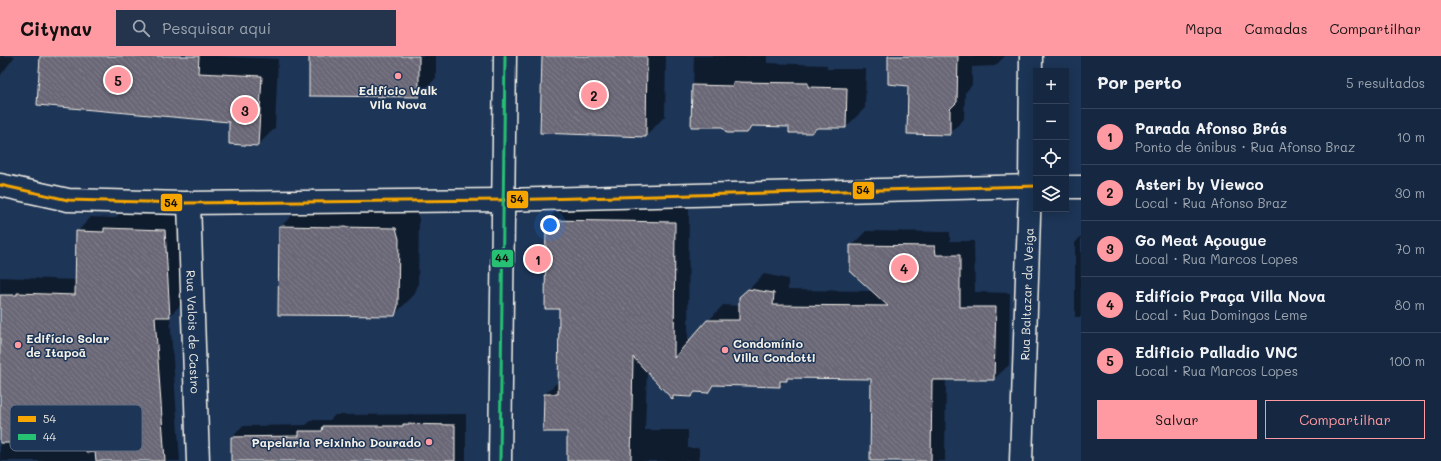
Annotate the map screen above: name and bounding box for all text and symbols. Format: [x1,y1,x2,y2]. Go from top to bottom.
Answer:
search box [116,10,396,46]
text: Citynav [20,16,92,41]
icon: search [130,17,152,39]
text: Pesquisar aqui [162,18,271,38]
text: Mapa [1185,19,1223,38]
text: Camadas [1245,19,1308,38]
text: Compartilhar [1330,19,1421,38]
pin: 5 [105,65,131,95]
map controls [1033,68,1069,212]
button: + [1033,68,1069,104]
marker: Edifício Walk Vila Nova [393,71,403,81]
text: Por perto [1097,71,1181,93]
text: 5 resultados [1346,74,1425,91]
pin: 2 [581,80,607,110]
place label: Edifício Walk Vila Nova [359,82,437,112]
pin: 3 [232,95,258,125]
button: − [1033,104,1069,140]
text: Parada Afonso Brás [1135,118,1287,138]
text: 1 [1107,128,1113,145]
text: 10 m [1397,128,1425,145]
text: Ponto de ônibus · Rua Afonso Braz [1135,138,1355,155]
button: locate [1033,140,1069,176]
text: Asteri by Viewco [1135,174,1264,194]
button: layers [1033,176,1069,212]
line badge: 54 [852,181,875,200]
text: 54 [856,182,870,197]
text: 2 [1106,184,1114,201]
text: 30 m [1395,184,1425,201]
line badge: 54 [506,190,529,209]
text: 54 [510,191,524,206]
line badge: 54 [160,193,183,212]
text: Local · Rua Afonso Braz [1135,194,1287,211]
text: 54 [164,195,178,210]
your location [540,215,560,235]
street label: Rua Baltazar da Veiga [1016,228,1037,361]
text: Go Meat Açougue [1135,230,1266,250]
text: 3 [1106,240,1114,257]
text: 70 m [1395,240,1425,257]
pin: 1 [525,244,551,274]
line badge: 44 [491,249,514,268]
text: 44 [495,250,509,265]
text: Local · Rua Marcos Lopes [1135,250,1298,267]
pin: 4 [891,253,917,283]
street label: Rua Valois de Castro [183,270,204,394]
text: Edifício Praça Villa Nova [1135,286,1326,306]
text: 4 [1106,296,1114,313]
text: 80 m [1395,296,1425,313]
text: Local · Rua Domingos Leme [1135,306,1307,323]
place label: Edifício Solar de Itapoã [26,330,109,360]
place label: Condomínio Villa Condotti [733,335,816,365]
marker: Edifício Solar de Itapoã [13,340,23,350]
text: Edificio Palladio VNC [1135,342,1297,362]
marker: Condomínio Villa Condotti [720,345,730,355]
text: 5 [1106,352,1114,369]
text: 100 m [1389,352,1425,369]
text: Local · Rua Marcos Lopes [1135,362,1298,379]
button: Salvar [1097,400,1257,439]
button: Compartilhar [1265,400,1425,439]
legend [10,405,142,451]
text: 54 [43,411,56,426]
text: 44 [43,429,56,444]
place label: Papelaria Peixinho Dourado [252,434,421,450]
marker: Papelaria Peixinho Dourado [424,437,434,447]

